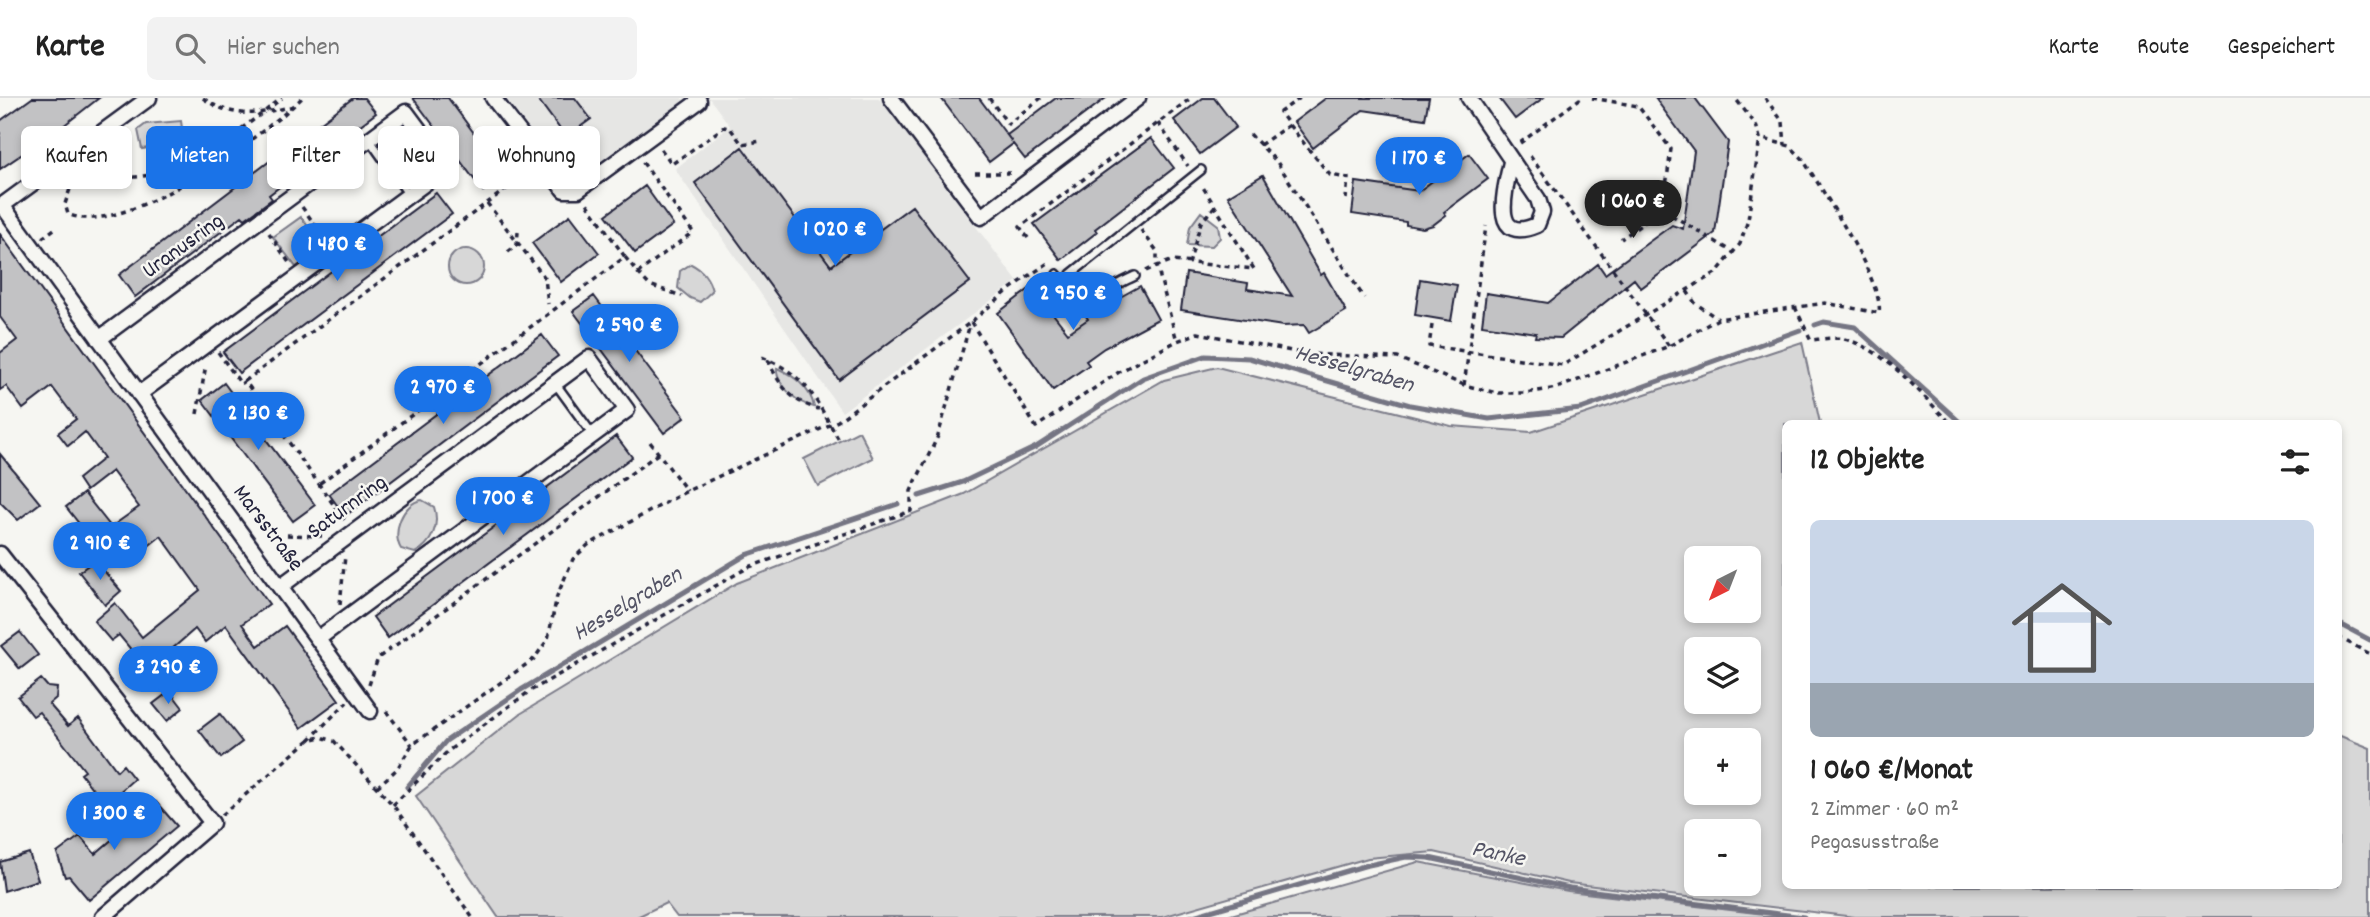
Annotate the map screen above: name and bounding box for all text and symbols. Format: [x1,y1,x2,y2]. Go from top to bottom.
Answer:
search box [147,17,637,80]
text: Karte [35,25,105,72]
icon: search [171,29,209,67]
text: Hier suchen [227,30,340,67]
text: Karte [2048,31,2099,65]
text: Route [2137,31,2189,65]
text: Gespeichert [2227,31,2335,65]
chip: Kaufen [21,126,132,189]
chip: Mieten [146,126,253,189]
chip: Filter [267,126,364,189]
chip: Neu [378,126,459,189]
chip: Wohnung [473,126,600,189]
pin: 1 170 € [1354,138,1484,197]
text: 1 170 € [1392,143,1446,176]
pin: 1 060 € [1568,180,1698,240]
text: 1 060 € [1601,186,1665,219]
street label: Uranusring [136,206,232,288]
pin: 1 020 € [770,208,900,268]
text: 1 020 € [803,214,867,247]
pin: 1 480 € [272,223,402,283]
text: 1 480 € [307,229,367,262]
pin: 2 950 € [1008,272,1138,332]
text: 2 950 € [1039,278,1107,311]
pin: 2 590 € [564,304,694,364]
text: 2 590 € [595,310,663,343]
water label: Hesselgraben [1291,337,1418,403]
pin: 2 970 € [378,366,508,426]
text: 2 970 € [410,372,476,405]
pin: 2 130 € [193,392,323,452]
text: 2 130 € [227,398,289,431]
text: 12 Objekte [1810,441,1924,484]
icon: filters [2276,443,2314,481]
street label: Saturnring [301,468,395,548]
pin: 1 700 € [438,478,568,537]
street label: Marsstraße [223,479,311,579]
text: 1 700 € [472,483,534,516]
pin: 2 910 € [35,522,165,582]
text: 2 910 € [69,528,131,561]
north arrow [1684,546,1760,623]
map controls [1684,546,1761,896]
water label: Hesselgraben [567,559,690,651]
icon: home [1999,565,2125,691]
button: layers [1684,637,1761,714]
pin: 3 290 € [103,646,233,706]
text: 3 290 € [135,652,201,685]
button: + [1684,728,1761,805]
text: 1 060 €/Monat [1810,751,1973,794]
pin: 1 300 € [49,792,179,852]
text: 2 Zimmer · 60 m² [1810,794,1959,827]
text: 1 300 € [82,798,146,831]
button: − [1684,819,1761,896]
text: Pegasusstraße [1810,827,1939,860]
water label: Panke [1468,833,1529,878]

